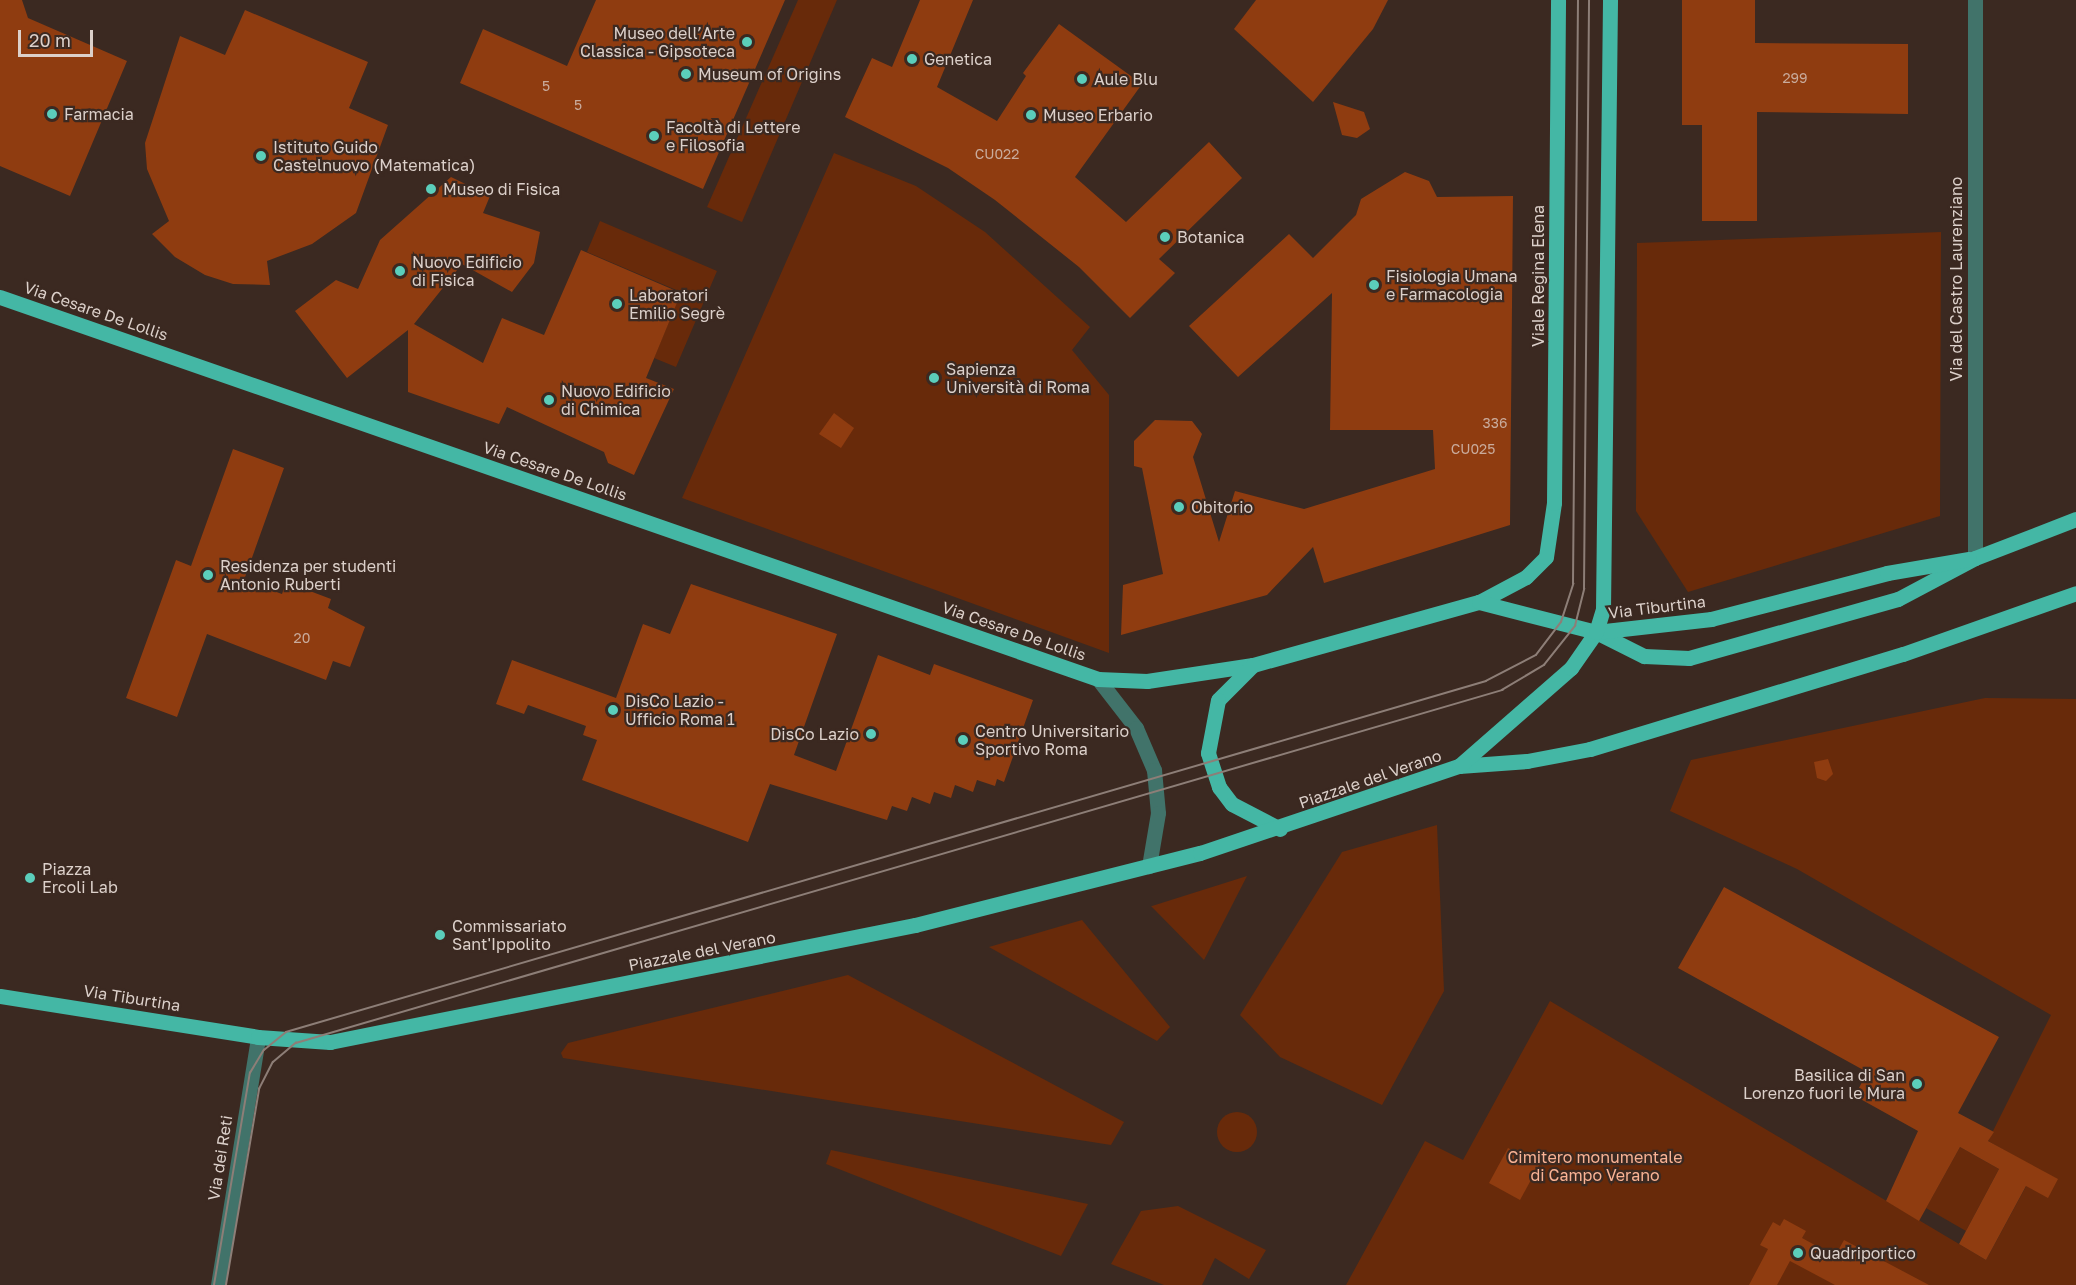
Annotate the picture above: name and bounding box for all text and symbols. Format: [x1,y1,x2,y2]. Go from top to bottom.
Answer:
scale bar [21,18,96,56]
place label: Museo dell’Arte Classica - Gipsoteca [580,23,735,61]
text: 20 m [29,29,71,51]
marker: Museo dell’Arte Classica - Gipsoteca [740,35,754,49]
place label: Genetica [924,49,992,69]
marker: Genetica [905,52,919,66]
place label: Museum of Origins [698,64,841,84]
marker: Museum of Origins [679,67,693,81]
place label: Aule Blu [1094,69,1158,89]
house number: 299 [1782,70,1808,86]
marker: Aule Blu [1075,72,1089,86]
house number: 5 [542,78,550,94]
house number: 5 [574,97,582,113]
place label: Farmacia [64,104,134,124]
place label: Museo Erbario [1043,105,1153,125]
marker: Farmacia [45,107,59,121]
marker: Museo Erbario [1024,108,1038,122]
place label: Facoltà di Lettere e Filosofia [666,117,800,155]
marker: Facoltà di Lettere e Filosofia [647,129,661,143]
place label: Istituto Guido Castelnuovo (Matematica) [273,137,475,175]
house number: CU022 [975,146,1019,162]
marker: Istituto Guido Castelnuovo (Matematica) [254,149,268,163]
street label: Via del Castro Laurenziano [1946,177,1966,381]
place label: Museo di Fisica [443,179,560,199]
marker: Museo di Fisica [424,182,438,196]
street label: Viale Regina Elena [1528,205,1548,347]
place label: Botanica [1177,227,1245,247]
marker: Botanica [1158,230,1172,244]
place label: Nuovo Edificio di Fisica [412,252,522,290]
marker: Nuovo Edificio di Fisica [393,264,407,278]
place label: Fisiologia Umana e Farmacologia [1386,266,1518,304]
street label: Via Cesare De Lollis [21,277,171,345]
marker: Fisiologia Umana e Farmacologia [1367,278,1381,292]
place label: Laboratori Emilio Segrè [629,285,725,323]
marker: Laboratori Emilio Segrè [610,297,624,311]
place label: Sapienza Università di Roma [946,359,1090,397]
marker: Sapienza Università di Roma [927,371,941,385]
place label: Nuovo Edificio di Chimica [561,381,671,419]
marker: Nuovo Edificio di Chimica [542,393,556,407]
house number: 336 [1483,415,1507,431]
street label: Via Cesare De Lollis [480,437,630,505]
house number: CU025 [1451,441,1495,457]
place label: Obitorio [1191,497,1253,517]
marker: Obitorio [1172,500,1186,514]
place label: Residenza per studenti Antonio Ruberti [220,556,396,594]
marker: Residenza per studenti Antonio Ruberti [201,568,215,582]
street label: Via Tiburtina [1607,592,1707,622]
street label: Via Cesare De Lollis [939,597,1089,665]
house number: 20 [294,630,310,646]
place label: DisCo Lazio - Ufficio Roma 1 [625,691,735,729]
marker: DisCo Lazio - Ufficio Roma 1 [606,703,620,717]
place label: Centro Universitario Sportivo Roma [975,721,1129,759]
place label: DisCo Lazio [770,724,859,744]
marker: DisCo Lazio [864,727,878,741]
marker: Centro Universitario Sportivo Roma [956,733,970,747]
street label: Piazzale del Verano [1296,746,1444,812]
place label: Piazza Ercoli Lab [42,859,118,897]
marker: Piazza Ercoli Lab [23,871,37,885]
place label: Commissariato Sant'Ippolito [452,916,566,954]
street label: Piazzale del Verano [627,927,777,975]
marker: Commissariato Sant'Ippolito [433,928,447,942]
street label: Via Tiburtina [82,981,182,1015]
place label: Basilica di San Lorenzo fuori le Mura [1743,1065,1905,1103]
marker: Basilica di San Lorenzo fuori le Mura [1910,1077,1924,1091]
street label: Via dei Reti [204,1114,236,1202]
park label: Cimitero monumentale di Campo Verano [1507,1147,1683,1185]
place label: Quadriportico [1810,1243,1916,1263]
marker: Quadriportico [1791,1246,1805,1260]

